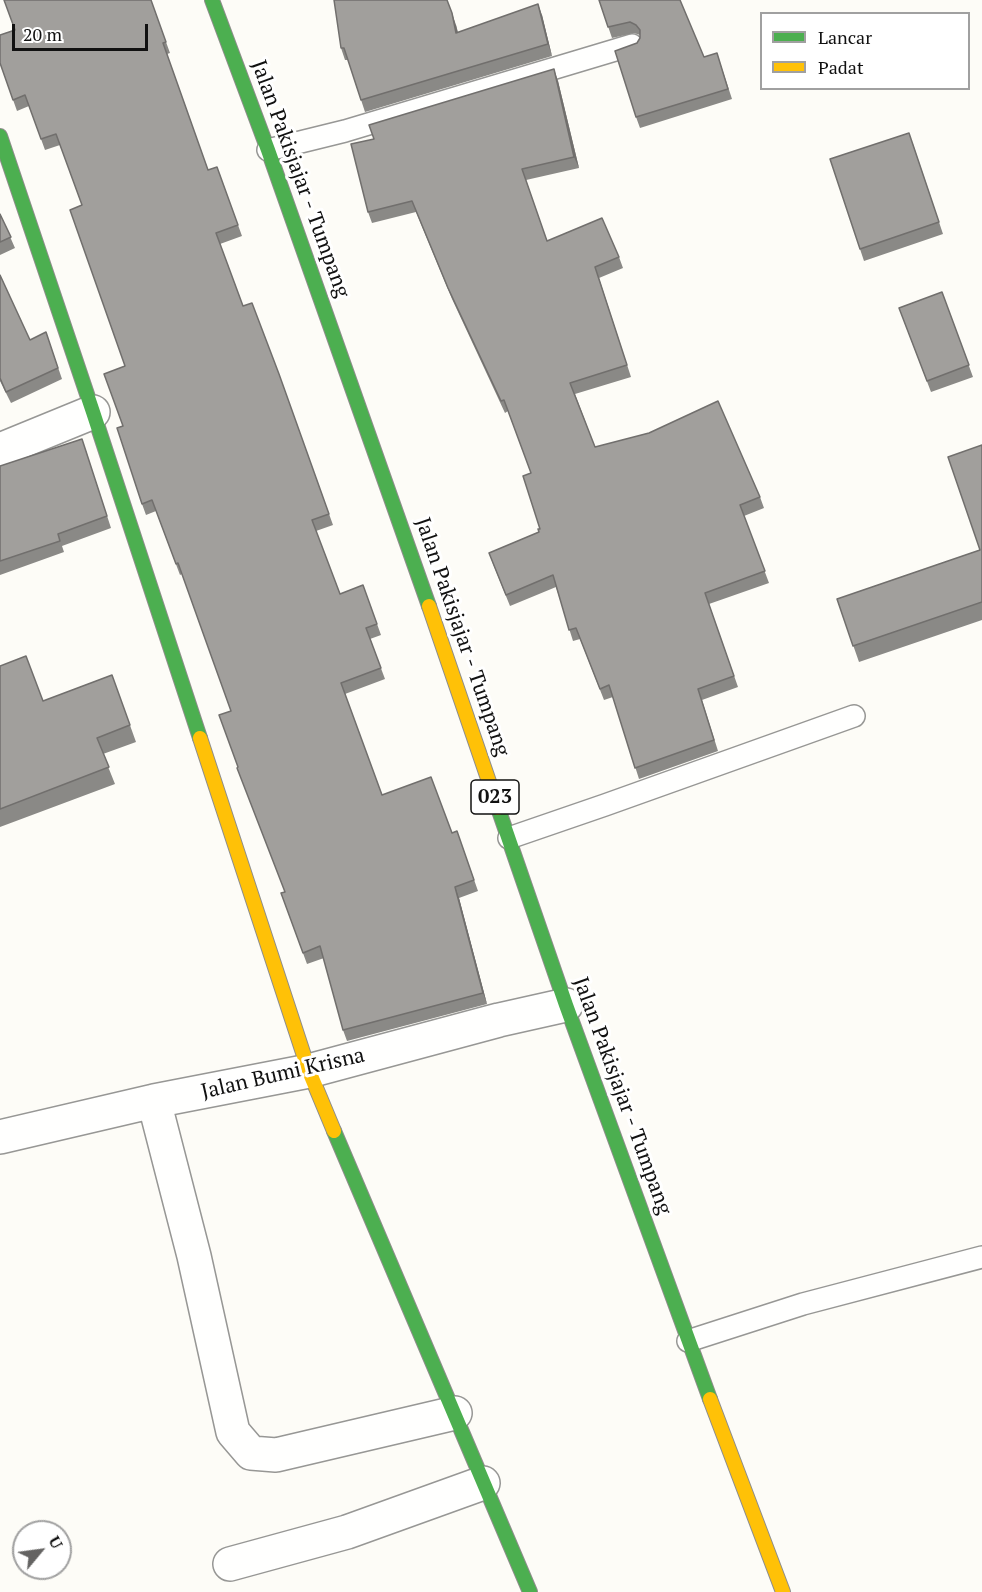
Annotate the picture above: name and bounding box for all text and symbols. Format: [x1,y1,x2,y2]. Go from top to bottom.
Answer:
scale bar [15,12,152,50]
legend [760,12,970,90]
text: 20 m [23,22,62,46]
text: Lancar [818,25,872,49]
text: Padat [818,55,864,79]
street label: Jalan Pakisjajar - Tumpang [245,57,355,301]
street label: Jalan Pakisjajar - Tumpang [409,514,515,760]
road number: 023 [471,780,519,814]
street label: Jalan Pakisjajar - Tumpang [567,974,677,1218]
street label: Jalan Bumi Krisna [199,1043,367,1105]
north arrow [12,1520,72,1580]
text: U [44,1532,68,1553]

